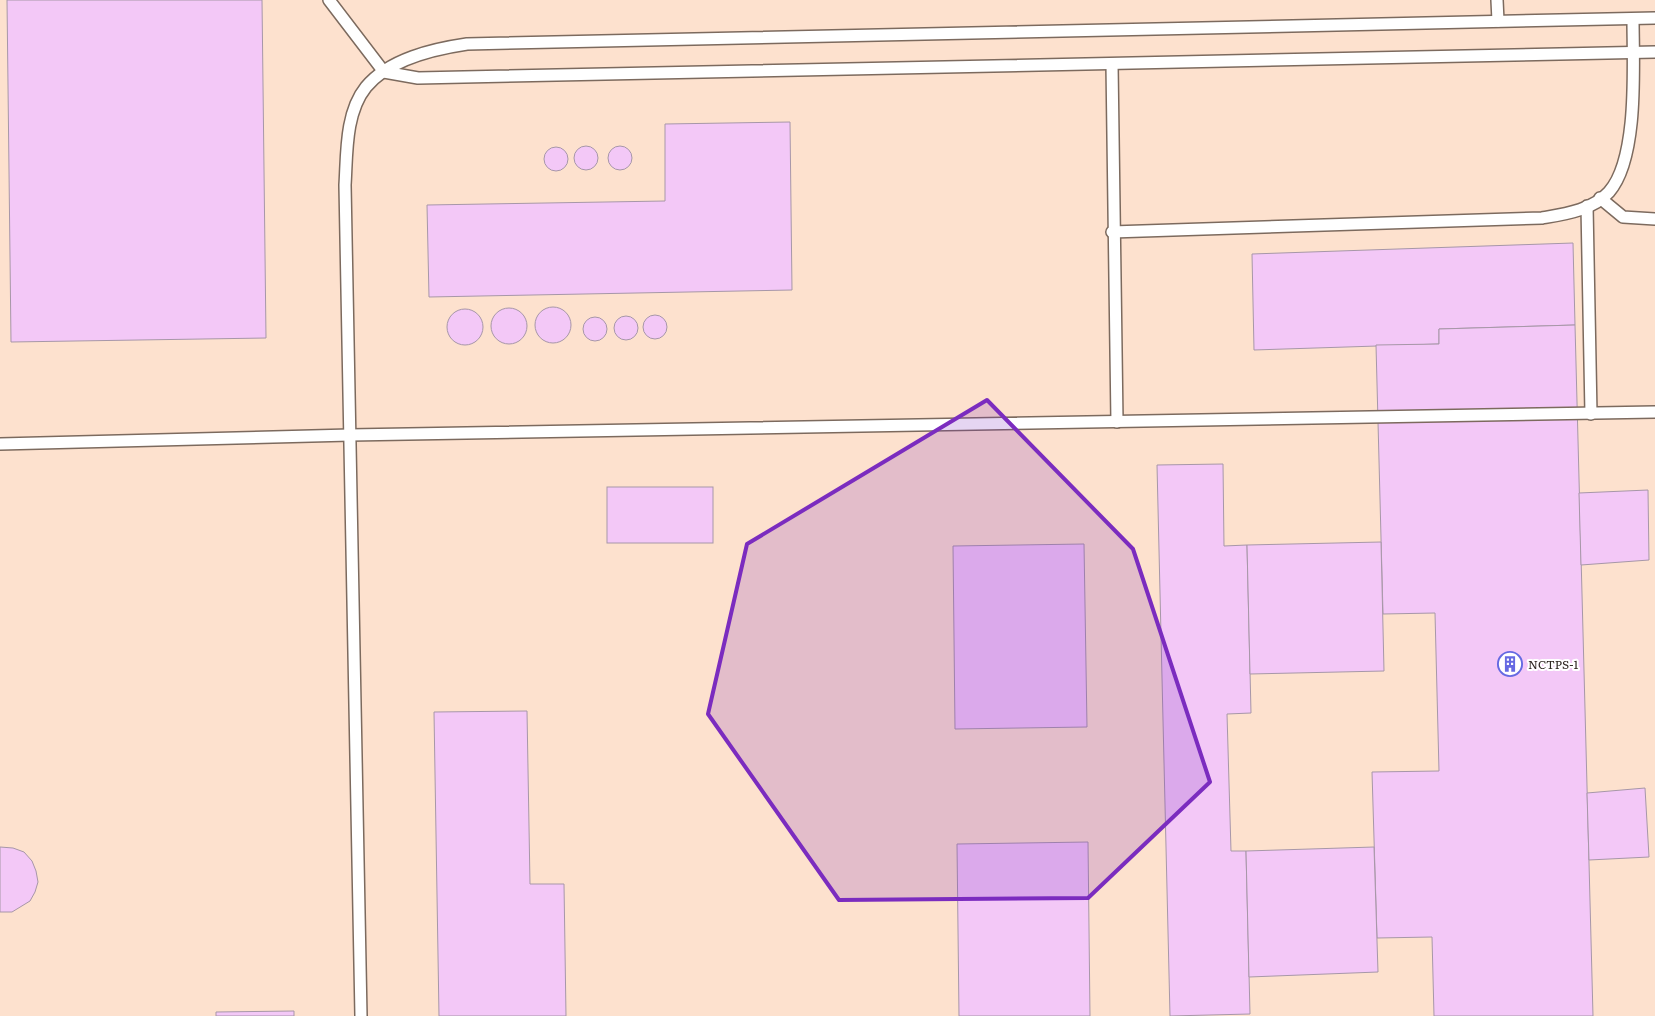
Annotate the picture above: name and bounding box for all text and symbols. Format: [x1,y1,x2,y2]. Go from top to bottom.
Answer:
building icon: NCTPS-1 [1497,651,1523,677]
place label: NCTPS-1 [1528,655,1578,673]

